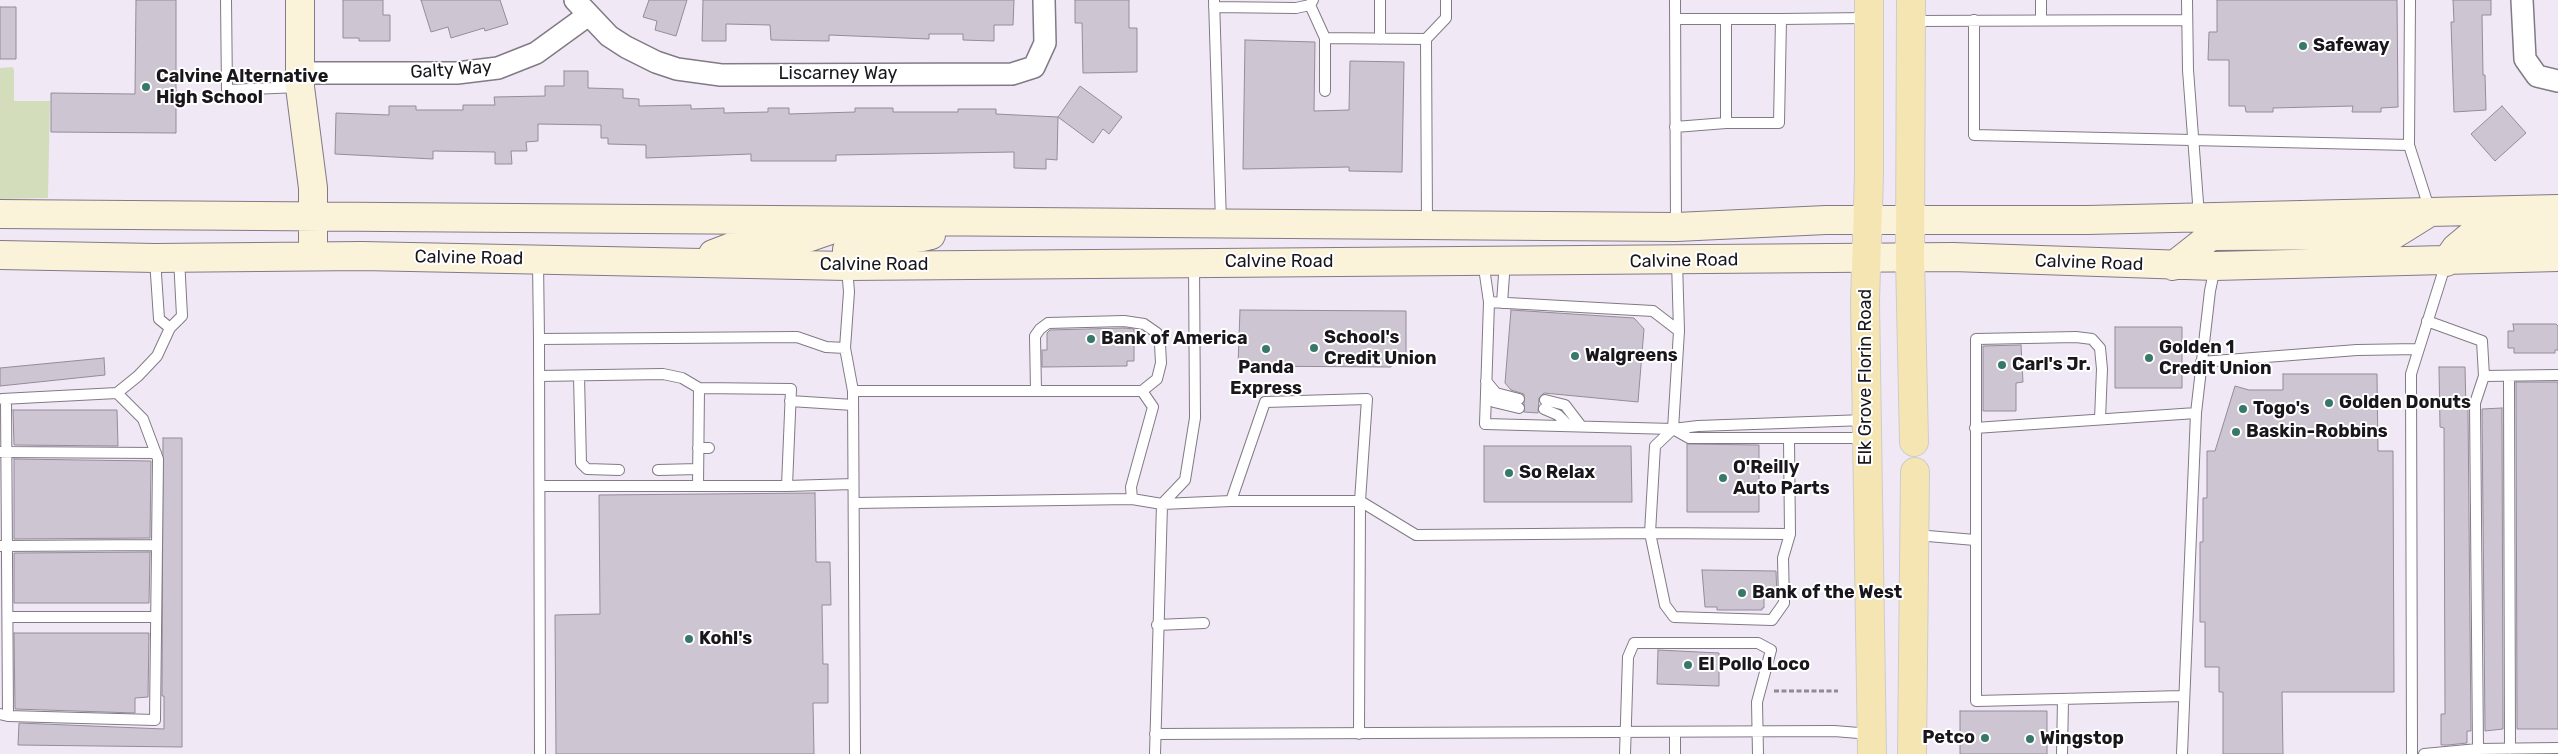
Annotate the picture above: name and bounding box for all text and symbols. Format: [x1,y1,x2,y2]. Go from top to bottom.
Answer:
place label: Safeway [2313,35,2390,57]
marker: Safeway [2297,40,2309,52]
street label: Galty Way [410,56,492,84]
street label: Liscarney Way [778,63,898,85]
place label: Calvine Alternative High School [156,66,328,108]
marker: Calvine Alternative High School [140,81,152,93]
street label: Calvine Road [414,246,524,270]
street label: Calvine Road [1629,249,1739,273]
street label: Calvine Road [2034,250,2144,276]
street label: Calvine Road [1225,251,1333,273]
street label: Calvine Road [820,254,928,276]
street label: Elk Grove Florin Road [1855,289,1877,465]
place label: School's Credit Union [1324,327,1437,369]
place label: Bank of America [1101,328,1248,350]
marker: Bank of America [1085,333,1097,345]
place label: Golden 1 Credit Union [2159,337,2272,379]
marker: School's Credit Union [1308,342,1320,354]
marker: Panda Express [1260,343,1272,355]
place label: Walgreens [1585,345,1678,367]
marker: Walgreens [1569,350,1581,362]
marker: Golden 1 Credit Union [2143,352,2155,364]
place label: Carl's Jr. [2012,354,2091,376]
place label: Panda Express [1230,357,1302,399]
marker: Carl's Jr. [1996,359,2008,371]
place label: Golden Donuts [2339,392,2471,414]
marker: Golden Donuts [2323,397,2335,409]
place label: Togo's [2253,398,2310,420]
marker: Togo's [2237,403,2249,415]
place label: Baskin-Robbins [2246,421,2388,443]
marker: Baskin-Robbins [2230,426,2242,438]
place label: O'Reilly Auto Parts [1733,457,1830,499]
place label: So Relax [1519,462,1595,484]
marker: So Relax [1503,467,1515,479]
marker: O'Reilly Auto Parts [1717,472,1729,484]
place label: Bank of the West [1752,582,1902,604]
marker: Bank of the West [1736,587,1748,599]
place label: Kohl's [699,628,752,650]
marker: Kohl's [683,633,695,645]
place label: El Pollo Loco [1698,654,1810,676]
marker: El Pollo Loco [1682,659,1694,671]
place label: Petco [1922,727,1975,749]
place label: Wingstop [2040,728,2124,750]
marker: Petco [1979,732,1991,744]
marker: Wingstop [2024,733,2036,745]

